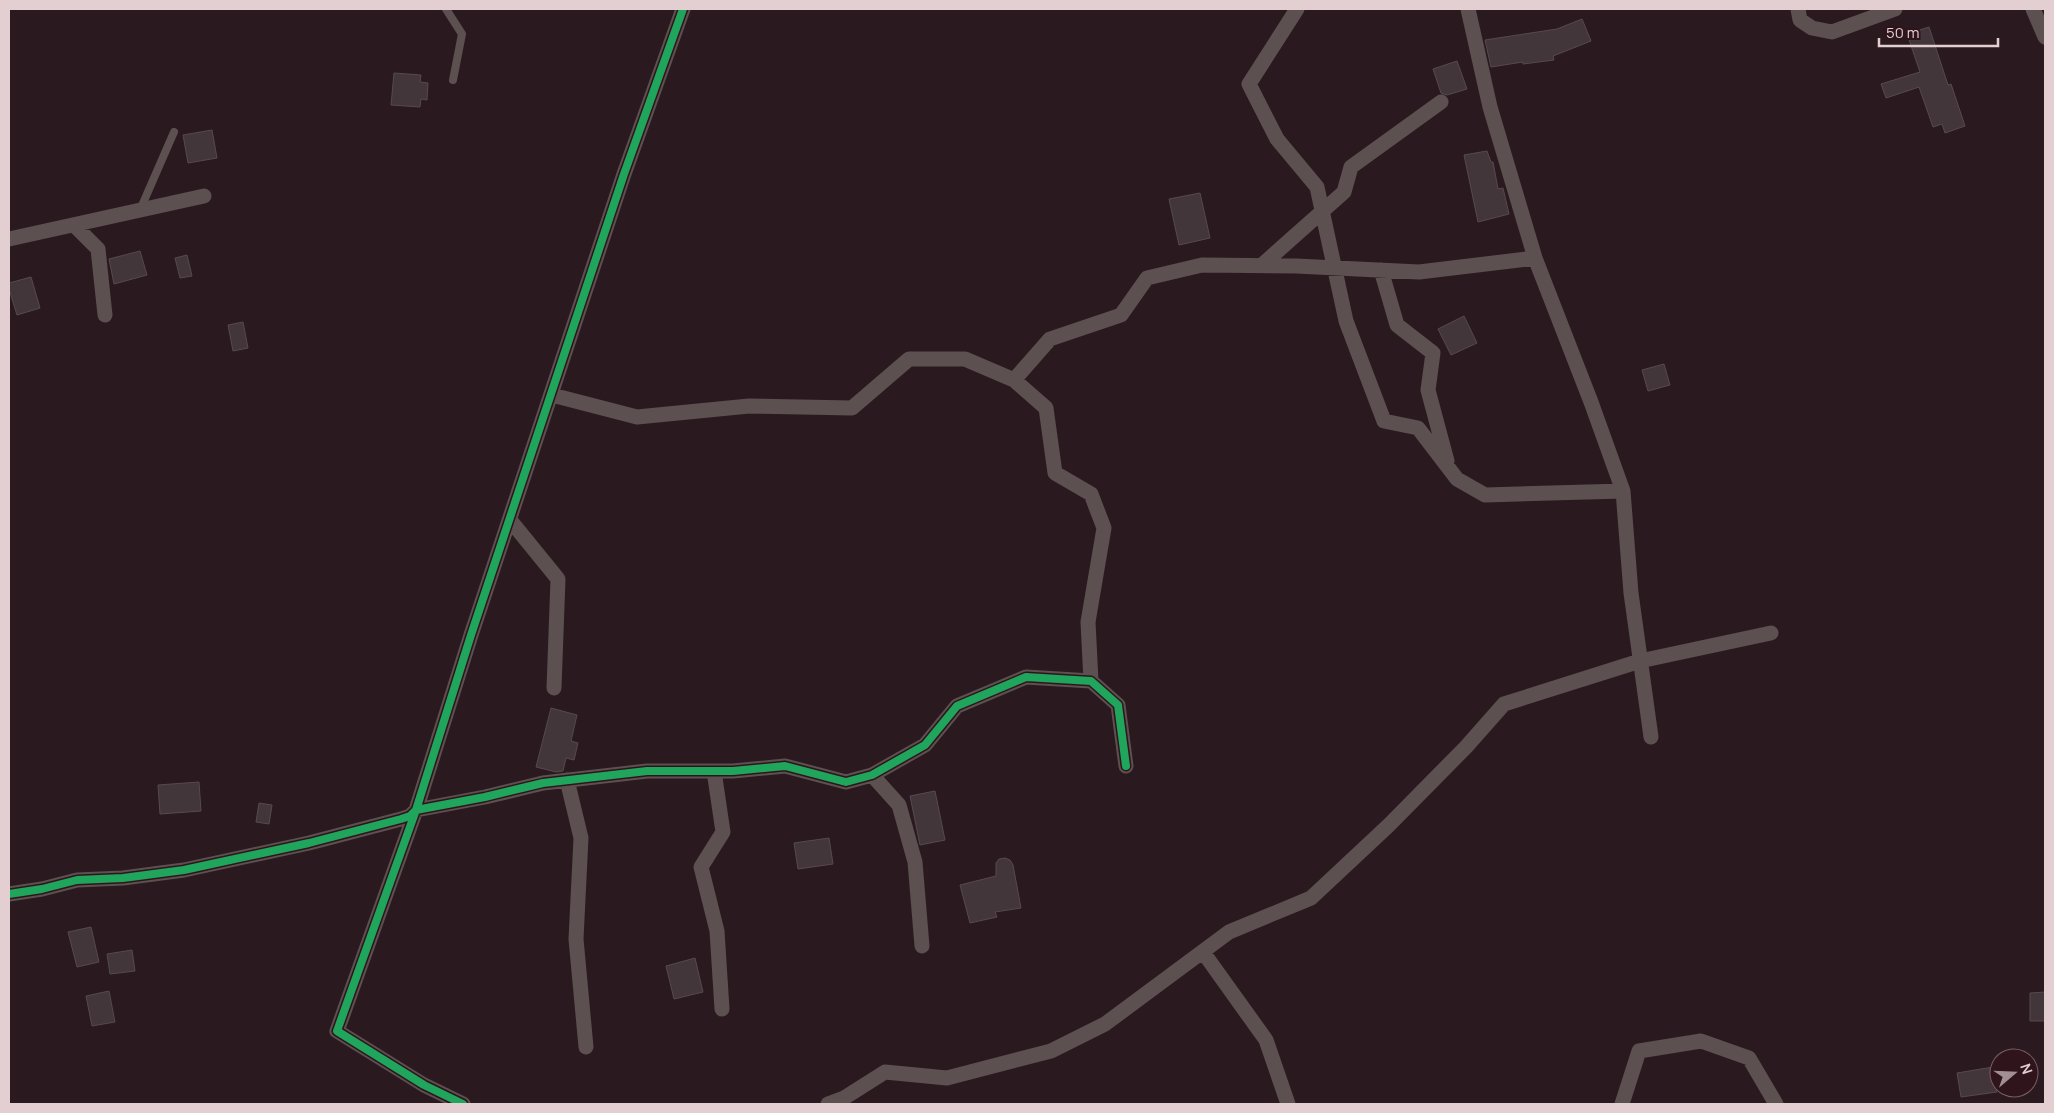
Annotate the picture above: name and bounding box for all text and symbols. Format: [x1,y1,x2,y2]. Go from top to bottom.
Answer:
scale bar [1879,15,1998,47]
text: 50 m [1886,22,1920,43]
north arrow [1989,1048,2039,1098]
text: N [2016,1061,2037,1076]

